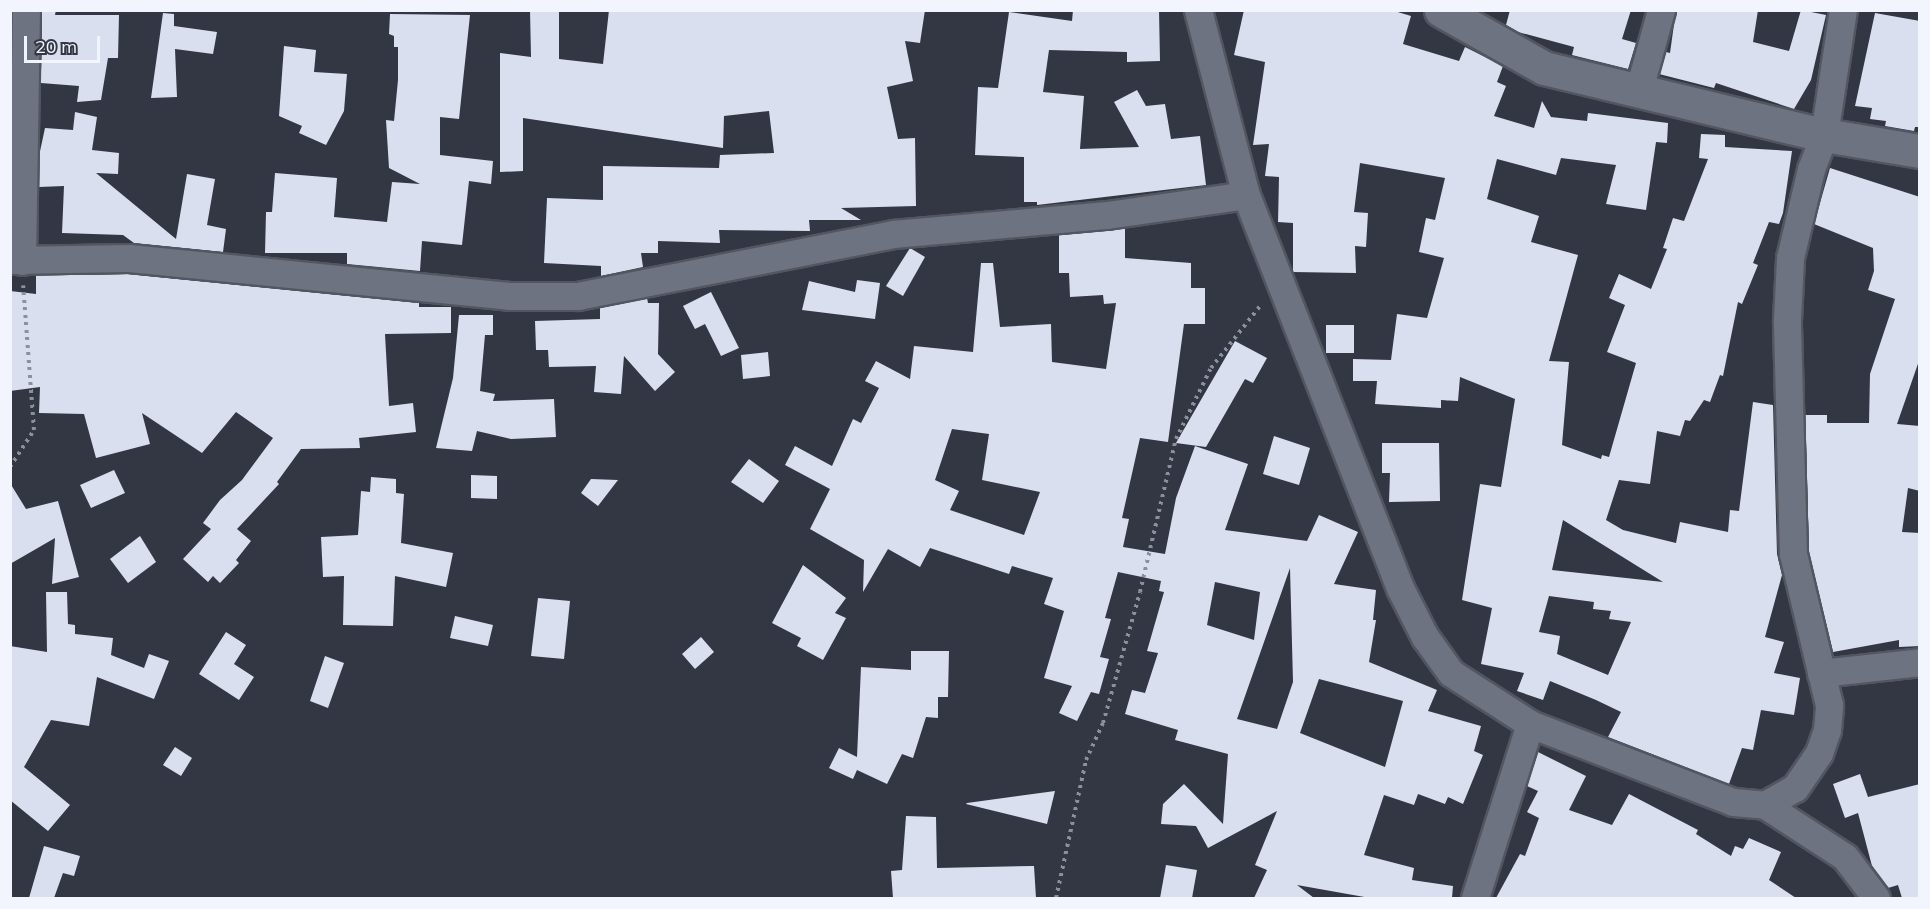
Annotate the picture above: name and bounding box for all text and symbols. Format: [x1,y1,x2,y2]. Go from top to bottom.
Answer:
scale bar [27,24,104,62]
text: 20 m [35,35,77,58]

